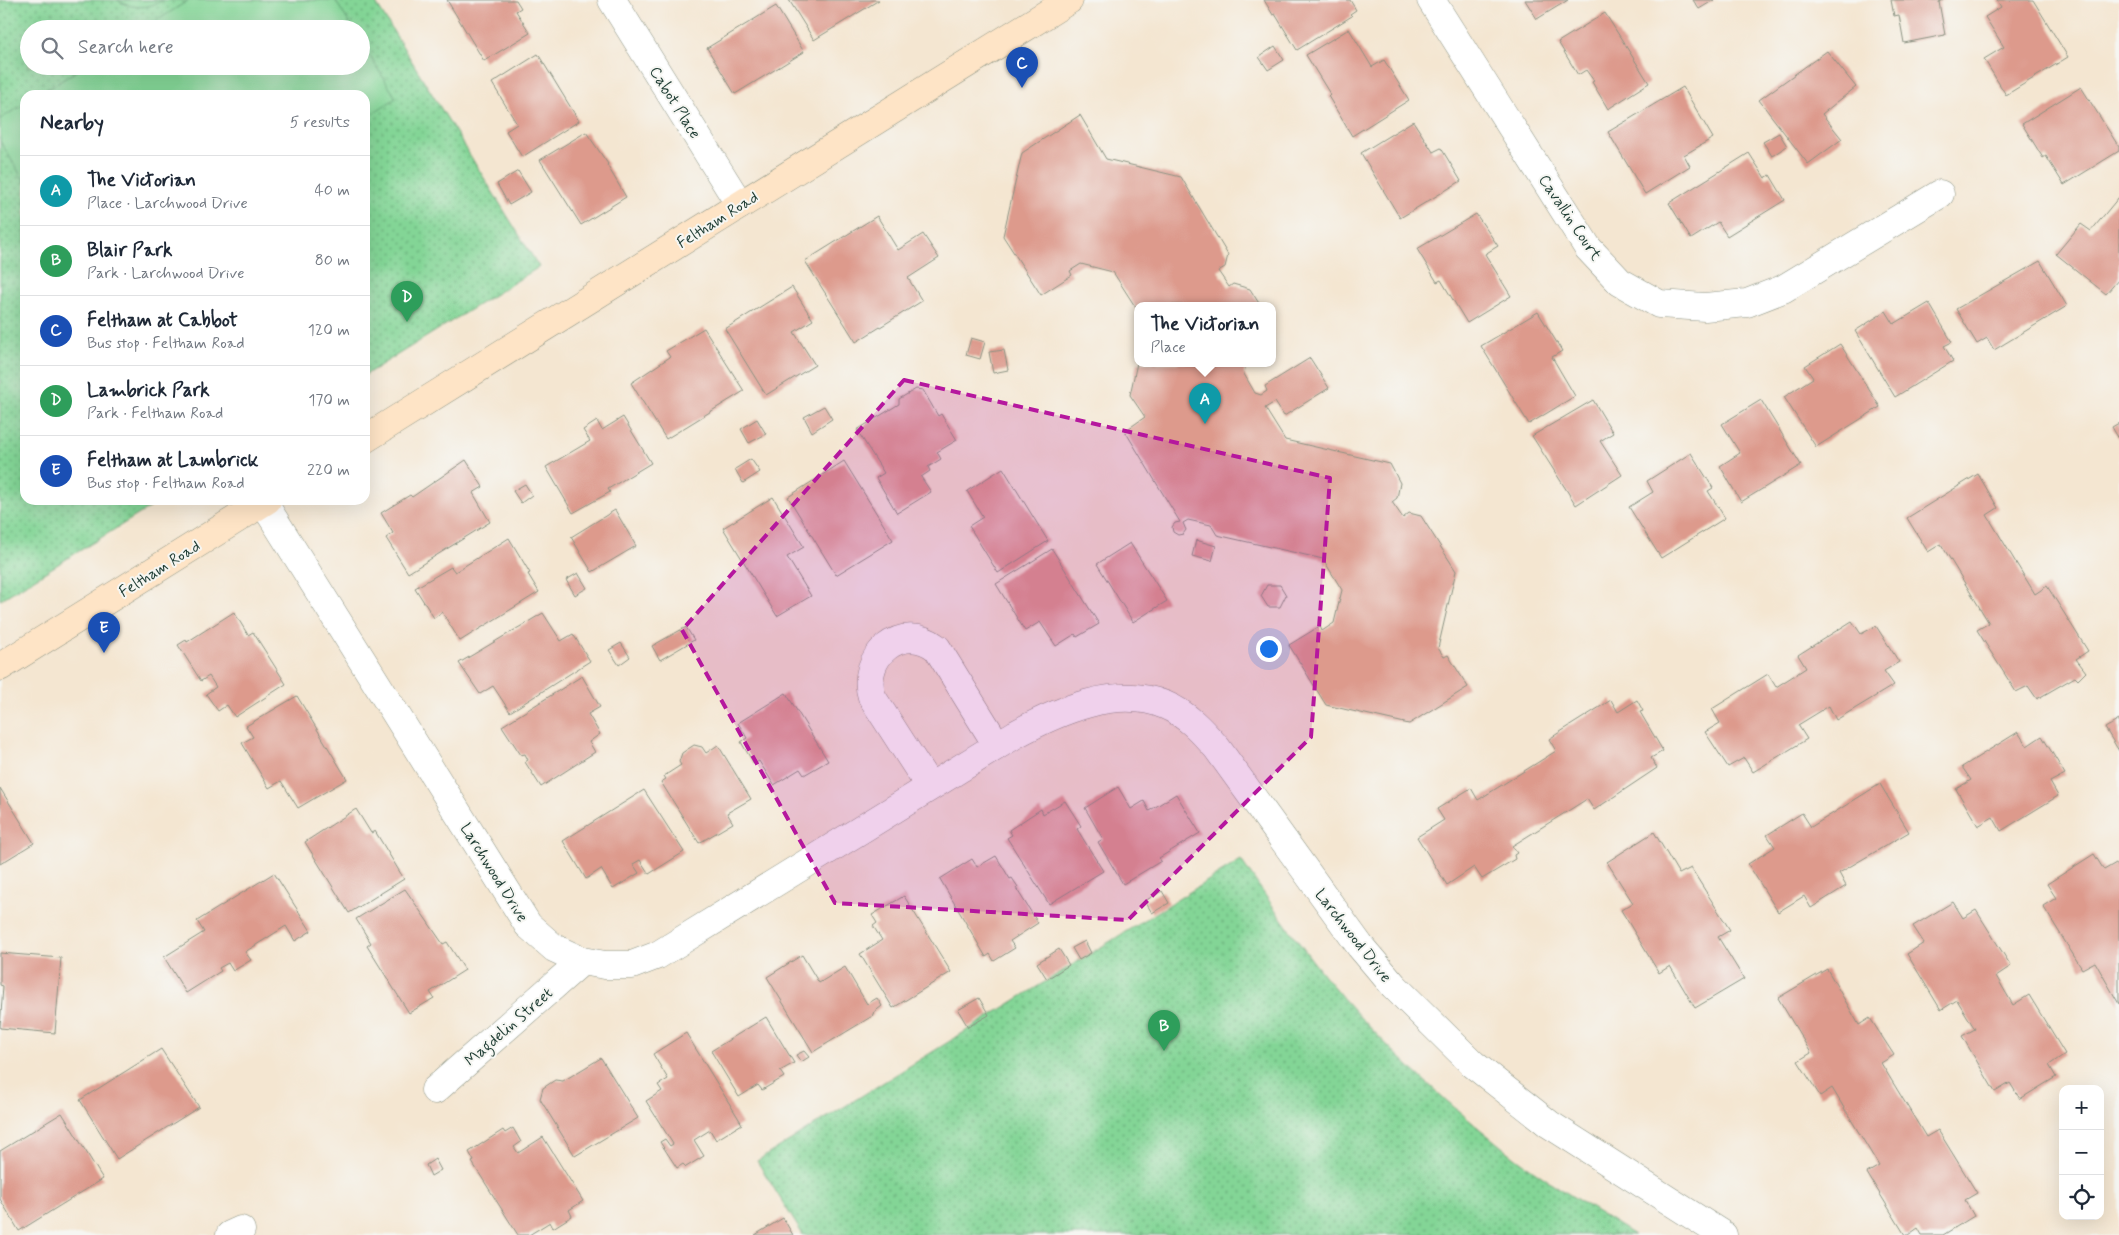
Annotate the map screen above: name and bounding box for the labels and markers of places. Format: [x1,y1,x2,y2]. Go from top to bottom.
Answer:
pin: C [1006,47,1038,88]
pin: D [391,281,423,322]
pin: A [1189,383,1221,424]
pin: E [88,612,120,653]
pin: B [1148,1010,1180,1051]

